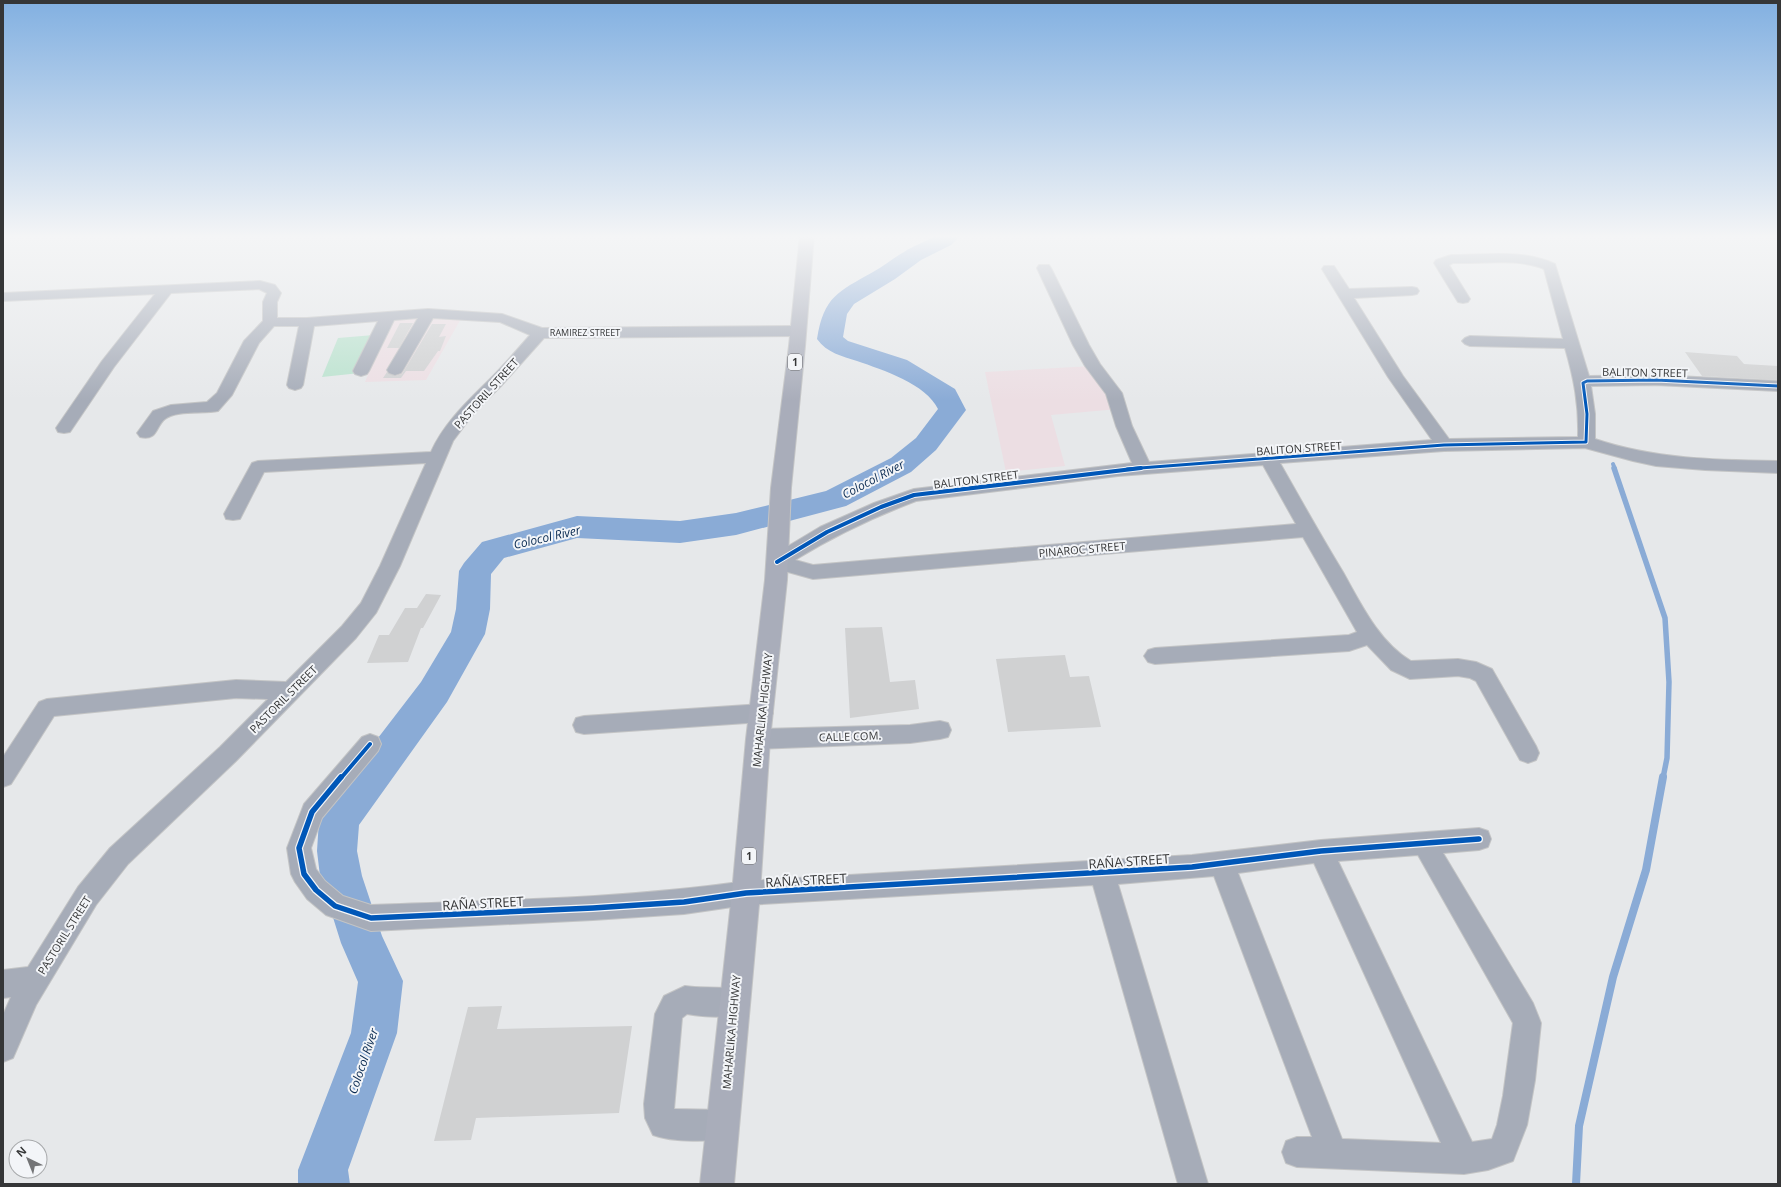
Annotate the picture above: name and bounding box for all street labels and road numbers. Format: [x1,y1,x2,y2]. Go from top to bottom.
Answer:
street label: RAMIREZ STREET [550,326,620,339]
road number: 1 [788,354,802,370]
street label: PASTORIL STREET [450,355,522,431]
street label: BALITON STREET [1602,364,1688,380]
street label: BALITON STREET [1256,438,1342,458]
street label: BALITON STREET [933,466,1019,492]
street label: PINAROC STREET [1038,538,1126,560]
street label: MAHARLIKA HIGHWAY [749,651,776,768]
street label: PASTORIL STREET [246,662,320,736]
street label: CALLE COM. [818,727,882,745]
road number: 1 [742,848,756,864]
street label: RAÑA STREET [1088,849,1171,873]
street label: RAÑA STREET [765,869,848,891]
street label: RAÑA STREET [442,892,525,914]
street label: PASTORIL STREET [34,893,94,977]
street label: MAHARLIKA HIGHWAY [719,973,744,1090]

